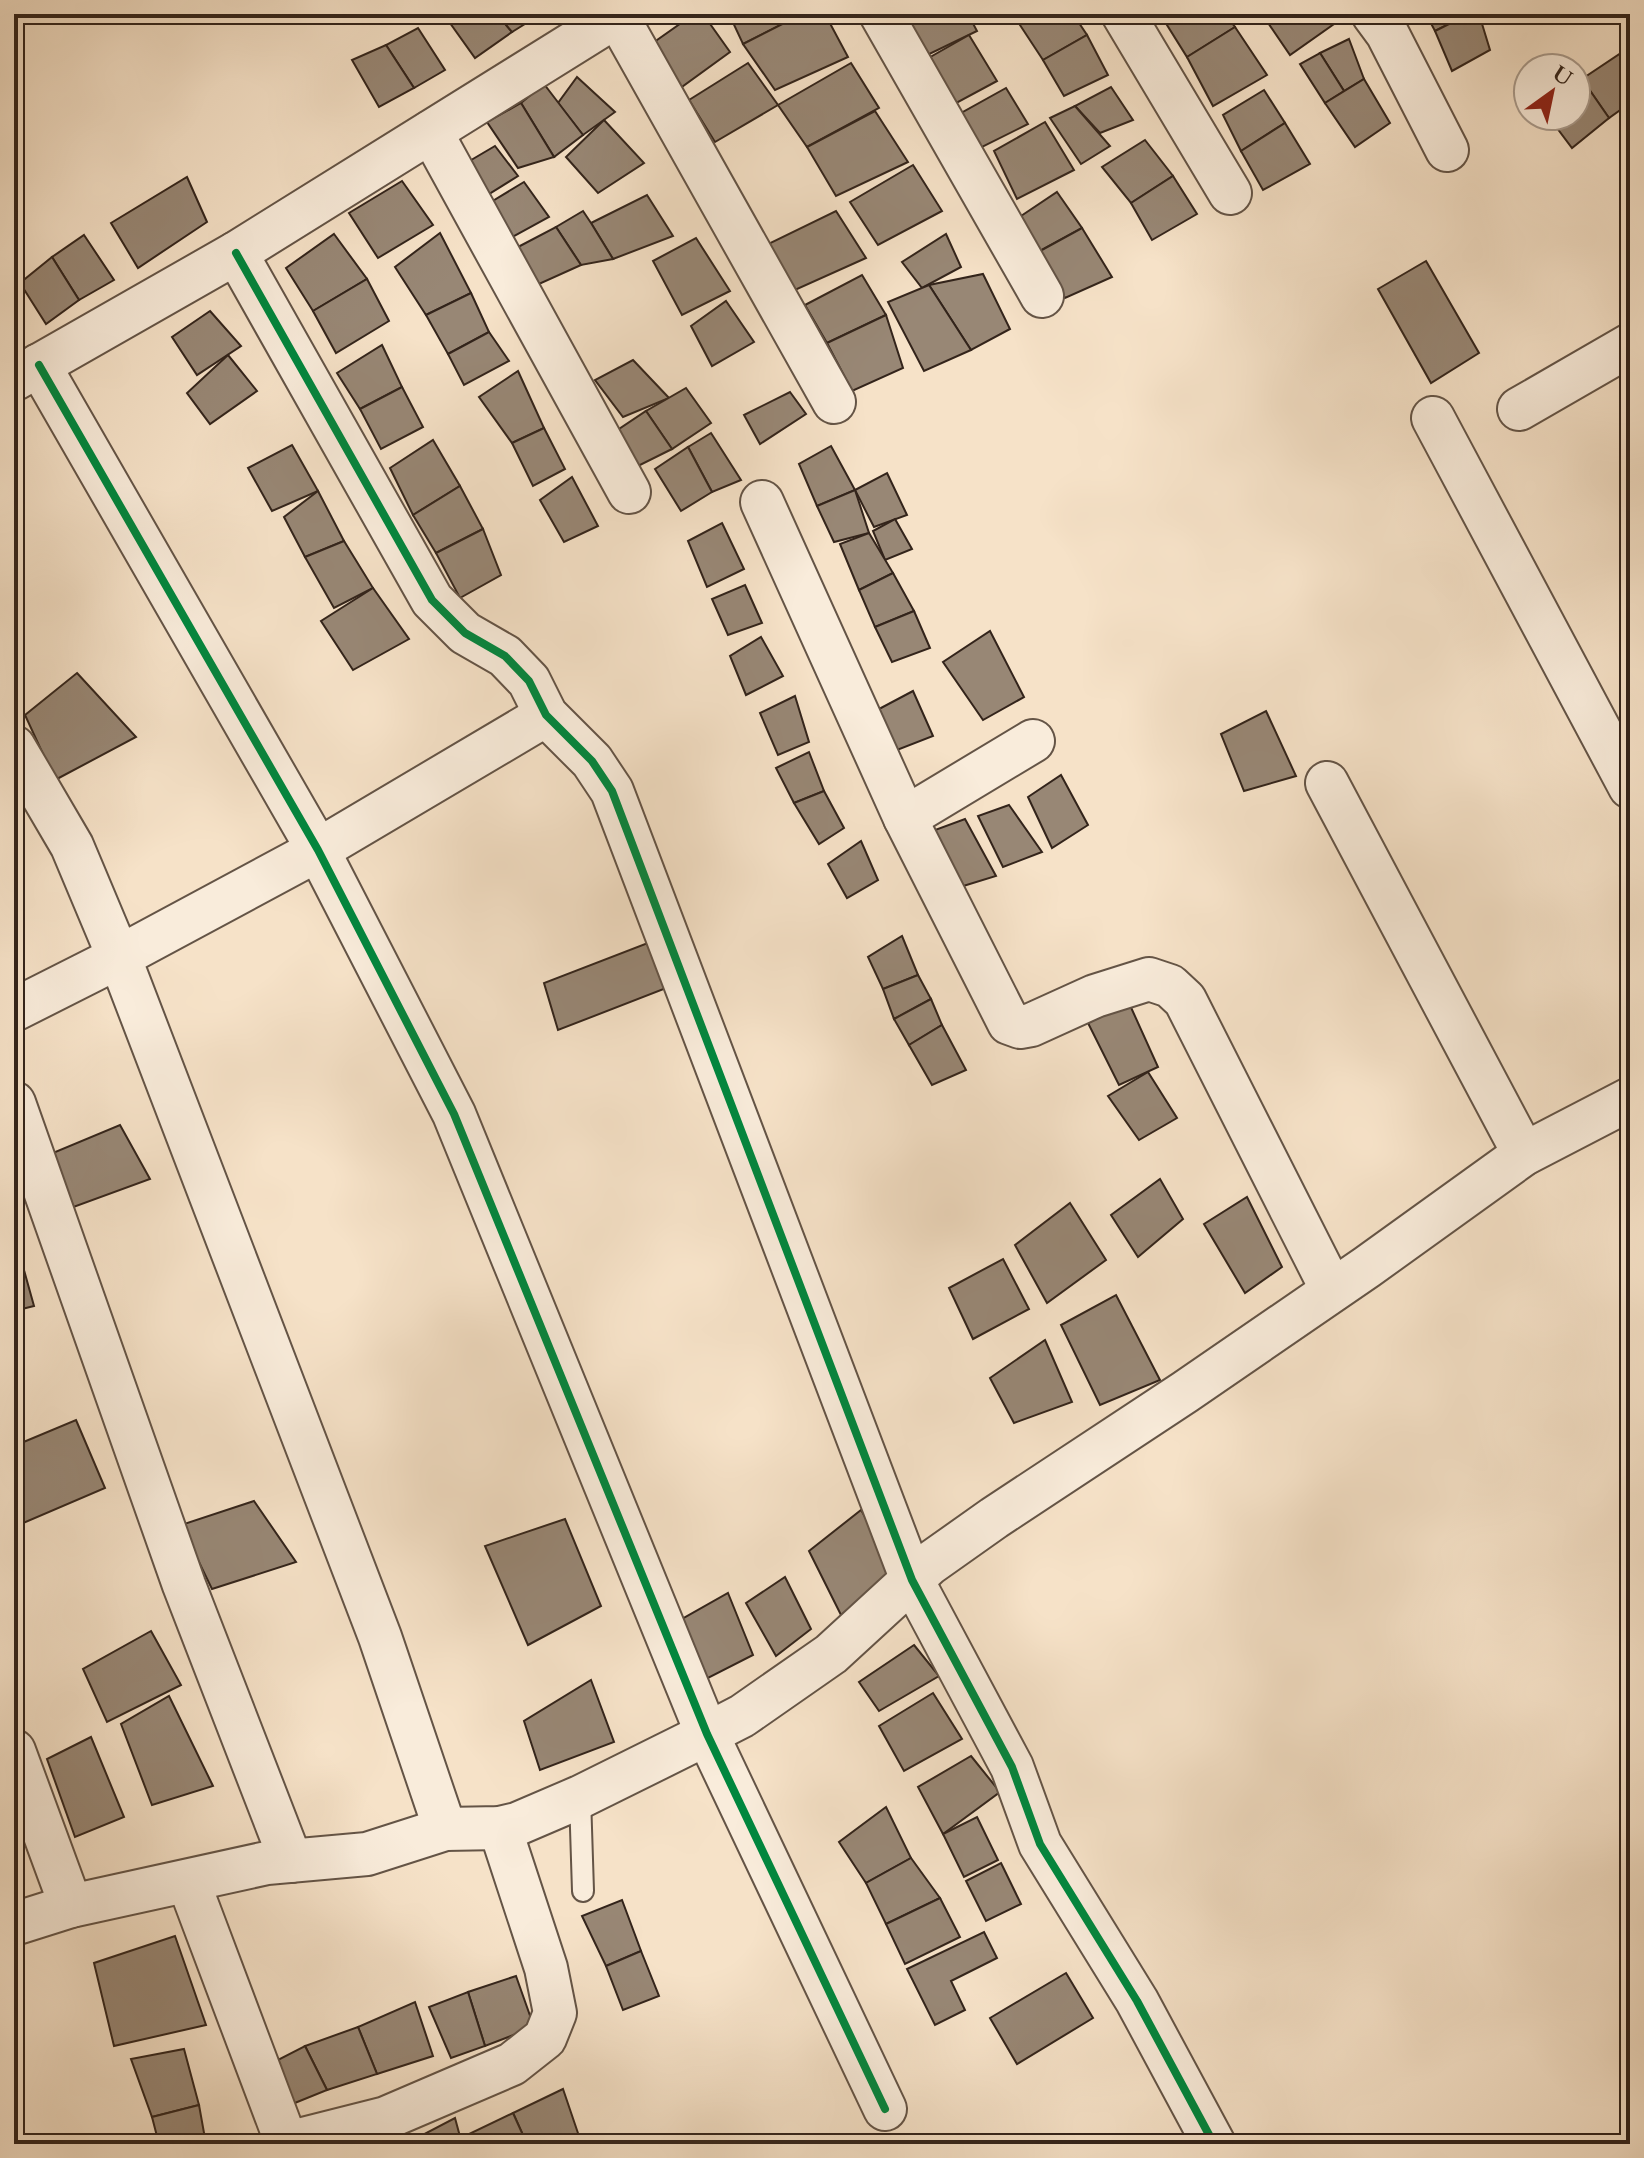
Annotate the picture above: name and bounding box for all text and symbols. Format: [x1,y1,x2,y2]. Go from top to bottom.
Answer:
north arrow [1512,52,1592,132]
text: U [1547,59,1578,94]

